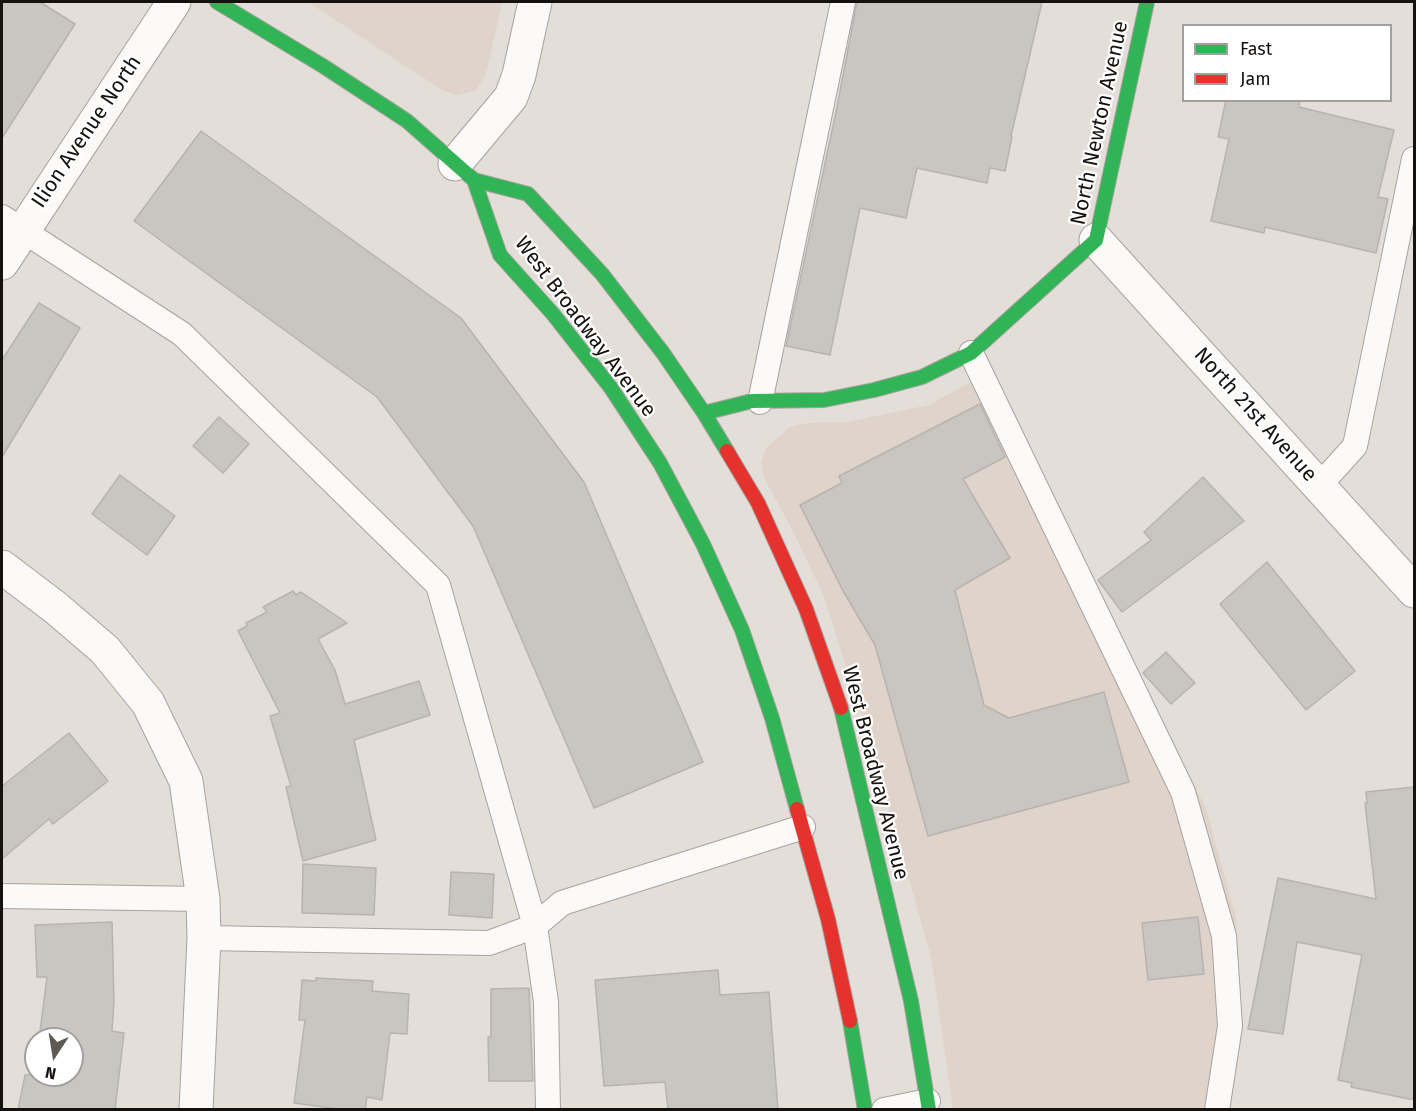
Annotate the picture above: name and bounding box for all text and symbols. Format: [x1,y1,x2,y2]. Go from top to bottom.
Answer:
street label: North Newton Avenue [1066,19,1134,227]
legend [1182,24,1392,102]
text: Fast [1240,38,1272,60]
street label: Ilion Avenue North [27,51,147,213]
text: Jam [1240,68,1271,90]
street label: West Broadway Avenue [509,232,661,422]
street label: North 21st Avenue [1188,343,1322,487]
street label: West Broadway Avenue [836,664,914,882]
north arrow [24,1027,84,1087]
text: N [43,1063,58,1084]

